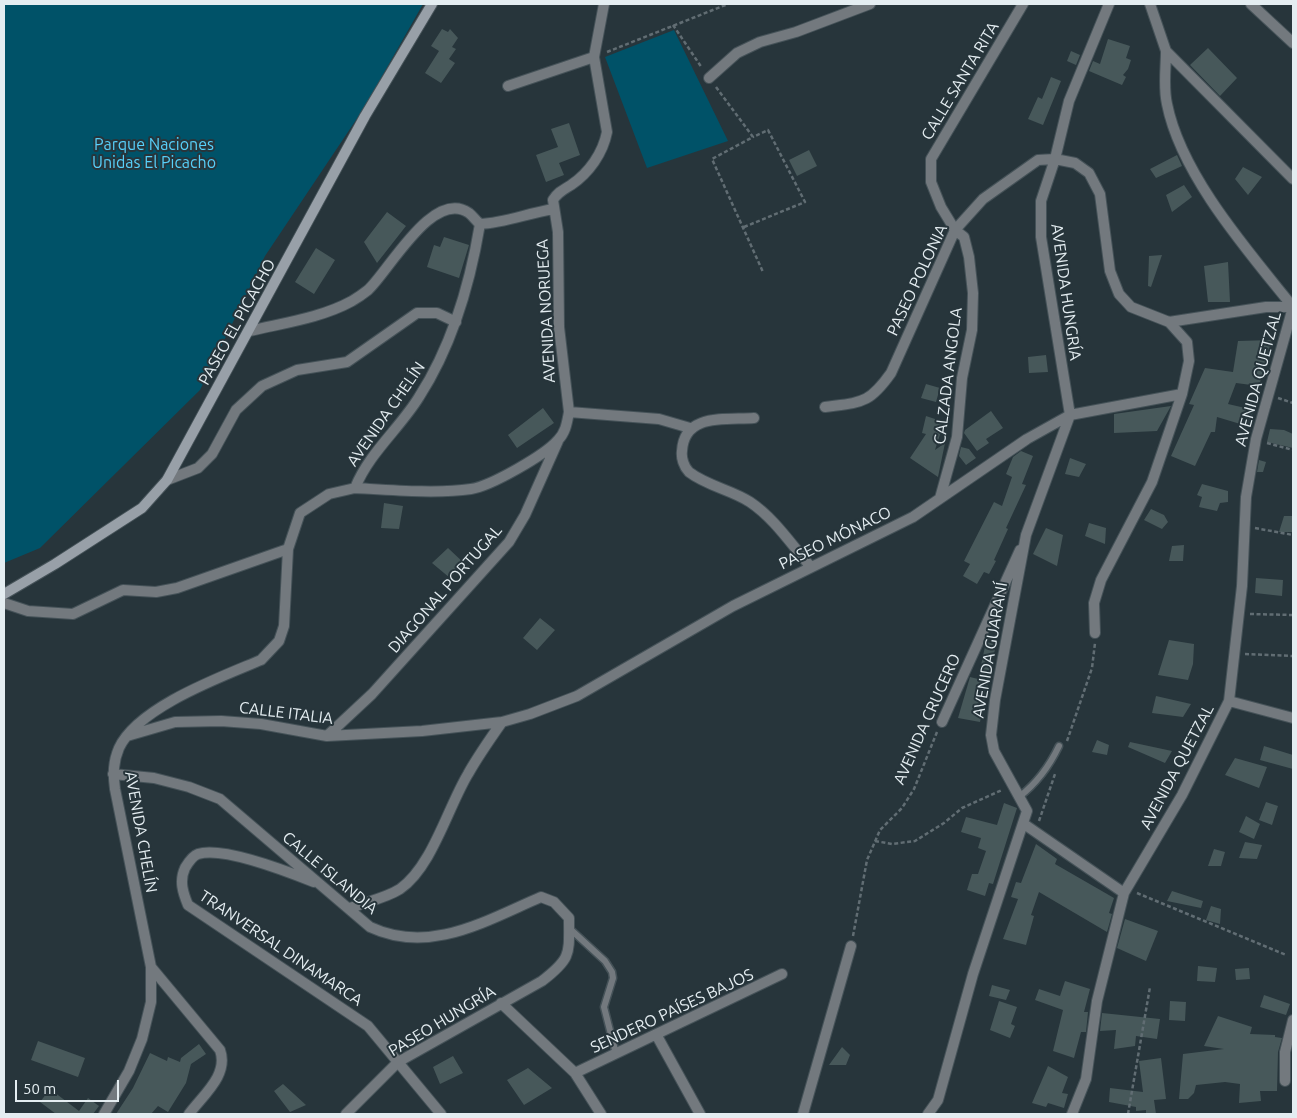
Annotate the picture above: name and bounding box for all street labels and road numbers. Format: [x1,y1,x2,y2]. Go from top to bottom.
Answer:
street label: CALLE SANTA RITA [917,19,1003,143]
street label: PASEO POLONIA [883,221,951,339]
street label: AVENIDA HUNGRÍA [1047,222,1085,362]
street label: AVENIDA NORUEGA [533,239,559,383]
street label: PASEO EL PICACHO [194,256,280,388]
street label: CALZADA ANGOLA [930,306,966,446]
street label: AVENIDA QUETZAL [1231,310,1285,448]
street label: AVENIDA CHELÍN [343,358,429,470]
street label: PASEO MÓNACO [776,502,894,574]
street label: DIAGONAL PORTUGAL [384,521,506,657]
street label: AVENIDA GUARANÍ [969,581,1011,719]
street label: AVENIDA CRUCERO [889,651,965,787]
street label: CALLE ITALIA [238,698,334,728]
street label: AVENIDA QUETZAL [1136,701,1218,833]
street label: AVENIDA CHELÍN [121,770,161,894]
street label: CALLE ISLANDIA [279,828,381,918]
street label: TRANVERSAL DINAMARCA [196,886,366,1010]
street label: SENDERO PAÍSES BAJOS [587,965,757,1057]
street label: PASEO HUNGRÍA [385,982,499,1060]

